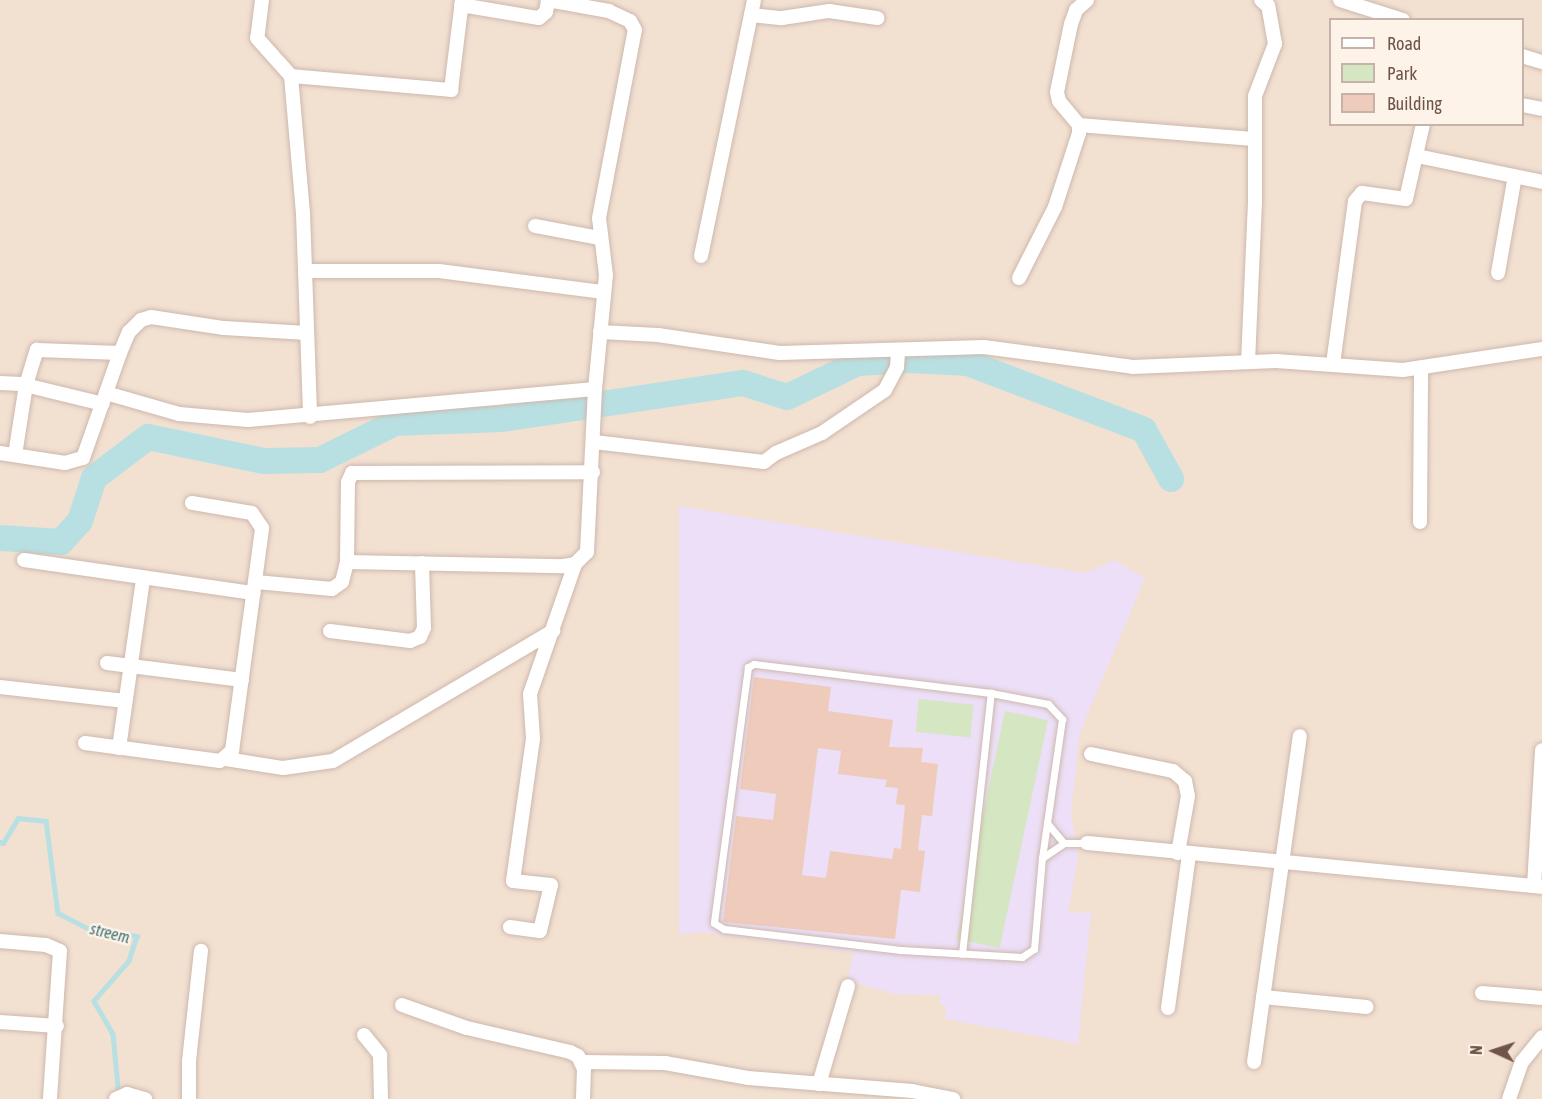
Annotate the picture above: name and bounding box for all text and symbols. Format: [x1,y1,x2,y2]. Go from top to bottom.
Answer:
legend [1329,18,1524,126]
text: Road [1387,33,1421,54]
text: Park [1387,63,1417,84]
text: Building [1387,93,1442,114]
water label: streem [88,919,132,947]
north arrow [1464,1021,1524,1081]
text: N [1467,1045,1485,1055]

